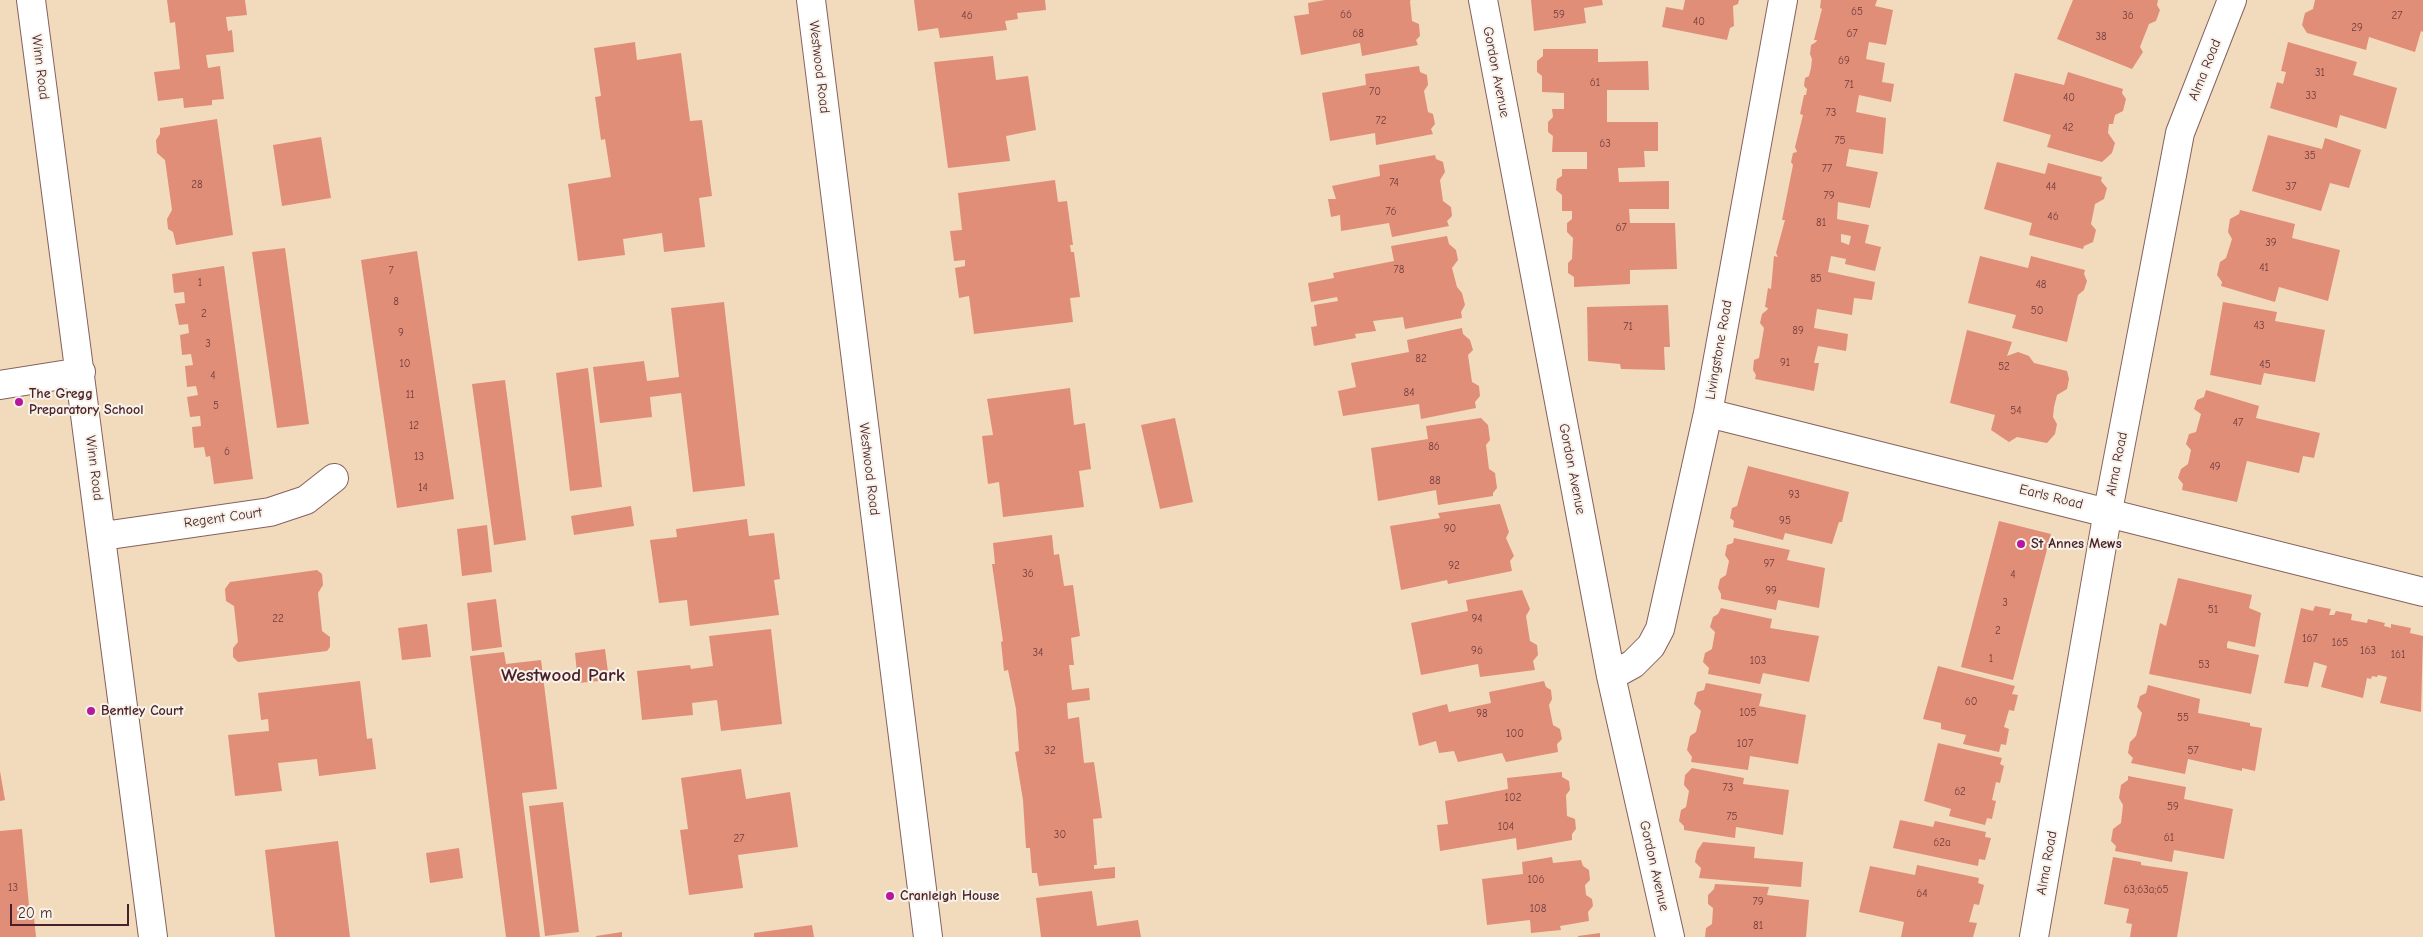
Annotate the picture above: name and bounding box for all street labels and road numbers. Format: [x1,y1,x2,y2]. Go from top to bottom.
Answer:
street label: Westwood Road [805,20,833,114]
street label: Gordon Avenue [1479,25,1513,119]
street label: Winn Road [28,33,52,101]
street label: Alma Road [2185,37,2225,103]
street label: Livingstone Road [1702,299,1736,401]
street label: Westwood Road [855,422,883,516]
street label: Gordon Avenue [1555,422,1589,516]
street label: Alma Road [2103,431,2131,497]
street label: Winn Road [82,434,106,502]
street label: Earls Road [2017,481,2085,513]
street label: Regent Court [183,504,263,532]
street label: Gordon Avenue [1635,819,1673,913]
street label: Alma Road [2033,830,2061,896]

